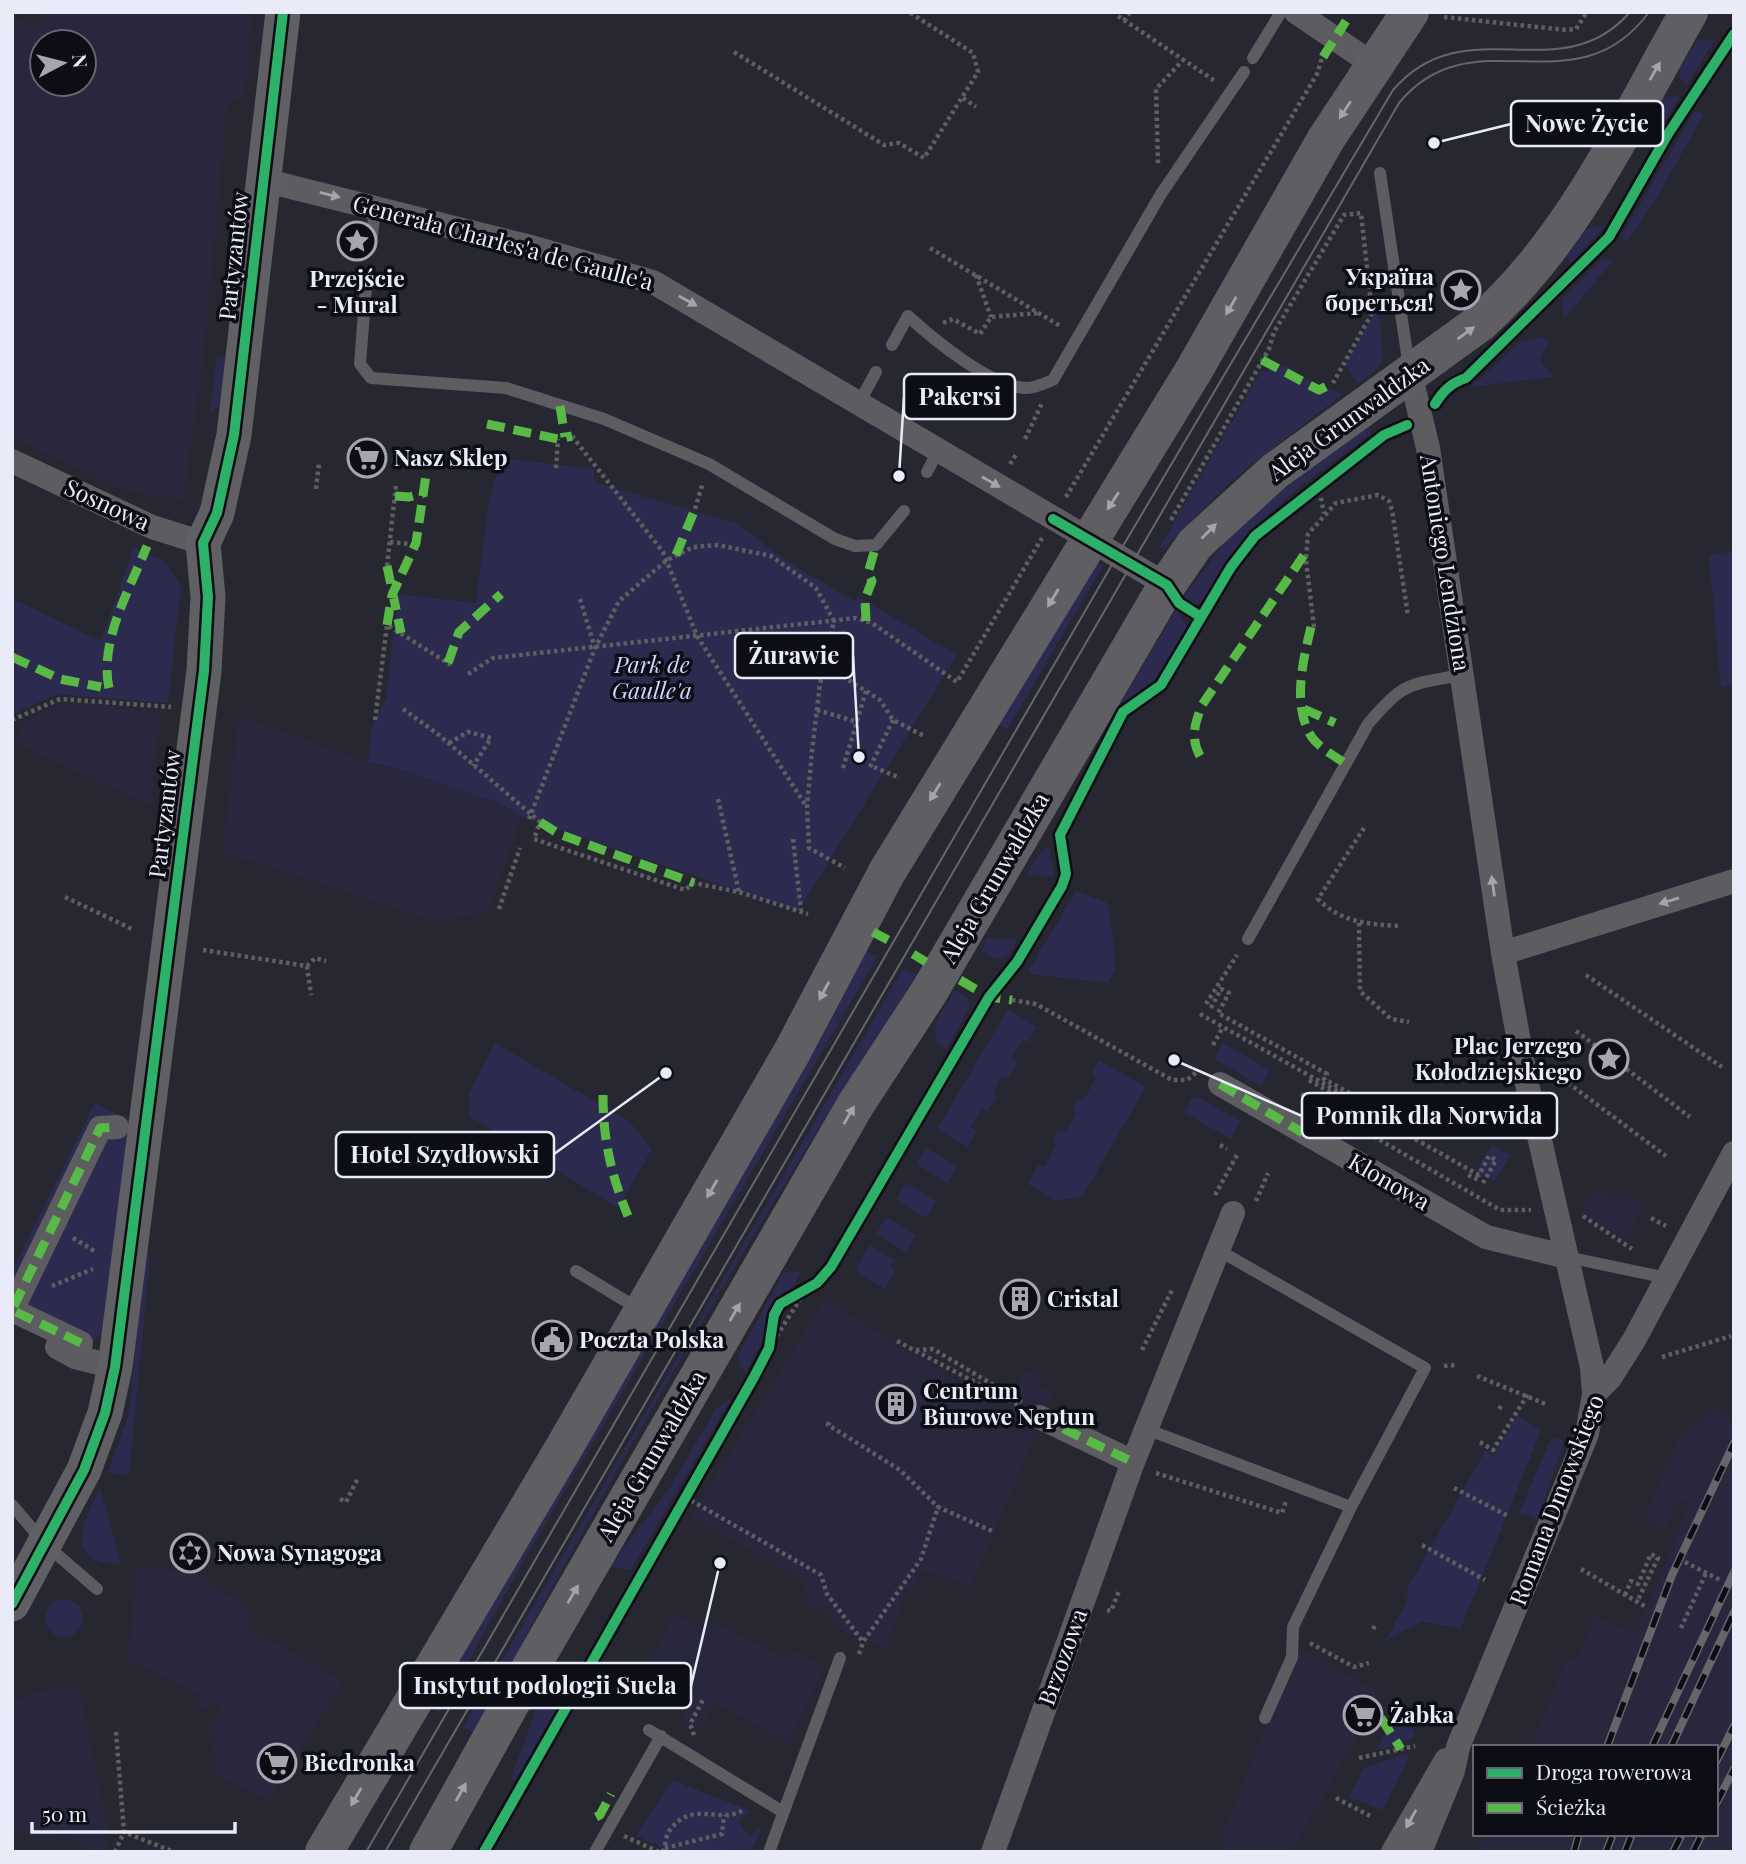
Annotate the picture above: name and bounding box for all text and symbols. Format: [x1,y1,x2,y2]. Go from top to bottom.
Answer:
north arrow [28,28,98,98]
text: N [67,52,95,69]
one-way arrow [1649,62,1661,81]
one-way arrow [1338,101,1352,119]
callout: Nowe Życie [1511,101,1663,146]
text: Nowe Życie [1525,106,1649,138]
street label: Generała Charles'a de Gaulle'a [350,186,658,297]
street label: Partyzantów [210,190,255,322]
one-way arrow [319,190,341,201]
place icon: Przejście - Mural [336,220,378,262]
place label: Україна бореться! [1325,260,1434,317]
place label: Przejście - Mural [309,262,405,319]
place icon: Україна бореться! [1440,269,1482,311]
one-way arrow [678,295,698,307]
one-way arrow [1224,297,1237,316]
one-way arrow [1457,326,1475,340]
street label: Aleja Grunwaldzka [1260,348,1435,487]
callout: Pakersi [904,374,1015,419]
text: Pakersi [919,379,1002,411]
supermarket icon: Nasz Sklep [346,437,388,479]
place label: Nasz Sklep [394,441,507,472]
street label: Antoniego Lendziona [1414,451,1479,674]
street label: Sosnowa [60,470,156,537]
one-way arrow [981,476,1001,488]
one-way arrow [1106,492,1120,510]
one-way arrow [1200,522,1217,539]
one-way arrow [1046,588,1059,607]
callout: Żurawie [735,633,853,678]
text: Żurawie [749,638,839,670]
park label: Park de Gaulle'a [612,648,692,705]
street label: Partyzantów [140,748,187,880]
one-way arrow [929,783,941,802]
street label: Aleja Grunwaldzka [932,786,1055,969]
one-way arrow [1487,875,1498,897]
one-way arrow [1658,896,1679,907]
one-way arrow [818,981,830,1001]
place label: Plac Jerzego Kołodziejskiego [1415,1029,1582,1086]
place icon: Plac Jerzego Kołodziejskiego [1588,1038,1630,1080]
callout: Pomnik dla Norwida [1302,1093,1557,1138]
text: Pomnik dla Norwida [1316,1098,1543,1130]
one-way arrow [843,1105,855,1125]
callout: Hotel Szydłowski [336,1132,554,1177]
text: Hotel Szydłowski [350,1137,540,1169]
street label: Klonowa [1343,1145,1437,1217]
one-way arrow [706,1180,718,1199]
building icon: Cristal [999,1278,1041,1320]
place label: Cristal [1047,1282,1119,1313]
one-way arrow [729,1302,741,1321]
public building icon: Poczta Polska [531,1319,573,1361]
place label: Poczta Polska [579,1323,724,1354]
street label: Aleja Grunwaldzka [589,1364,712,1547]
place label: Centrum Biurowe Neptun [923,1374,1095,1431]
building icon: Centrum Biurowe Neptun [875,1383,917,1425]
street label: Romana Dmowskiego [1501,1390,1610,1609]
synagogue icon: Nowa Synagoga [169,1532,211,1574]
place label: Nowa Synagoga [217,1536,382,1567]
one-way arrow [567,1584,579,1603]
street label: Brzozowa [1030,1603,1094,1709]
callout: Instytut podologii Suela [400,1663,691,1708]
text: Instytut podologii Suela [413,1668,677,1700]
supermarket icon: Żabka [1342,1694,1384,1736]
place label: Żabka [1390,1698,1454,1729]
supermarket icon: Biedronka [256,1742,298,1784]
legend [1473,1745,1718,1836]
place label: Biedronka [304,1746,415,1777]
text: Droga rowerowa [1536,1757,1692,1785]
one-way arrow [455,1782,467,1802]
one-way arrow [350,1787,362,1806]
scale bar [32,1790,234,1834]
text: Ścieżka [1536,1792,1607,1820]
text: 50 m [42,1799,88,1827]
one-way arrow [1405,1809,1417,1828]

